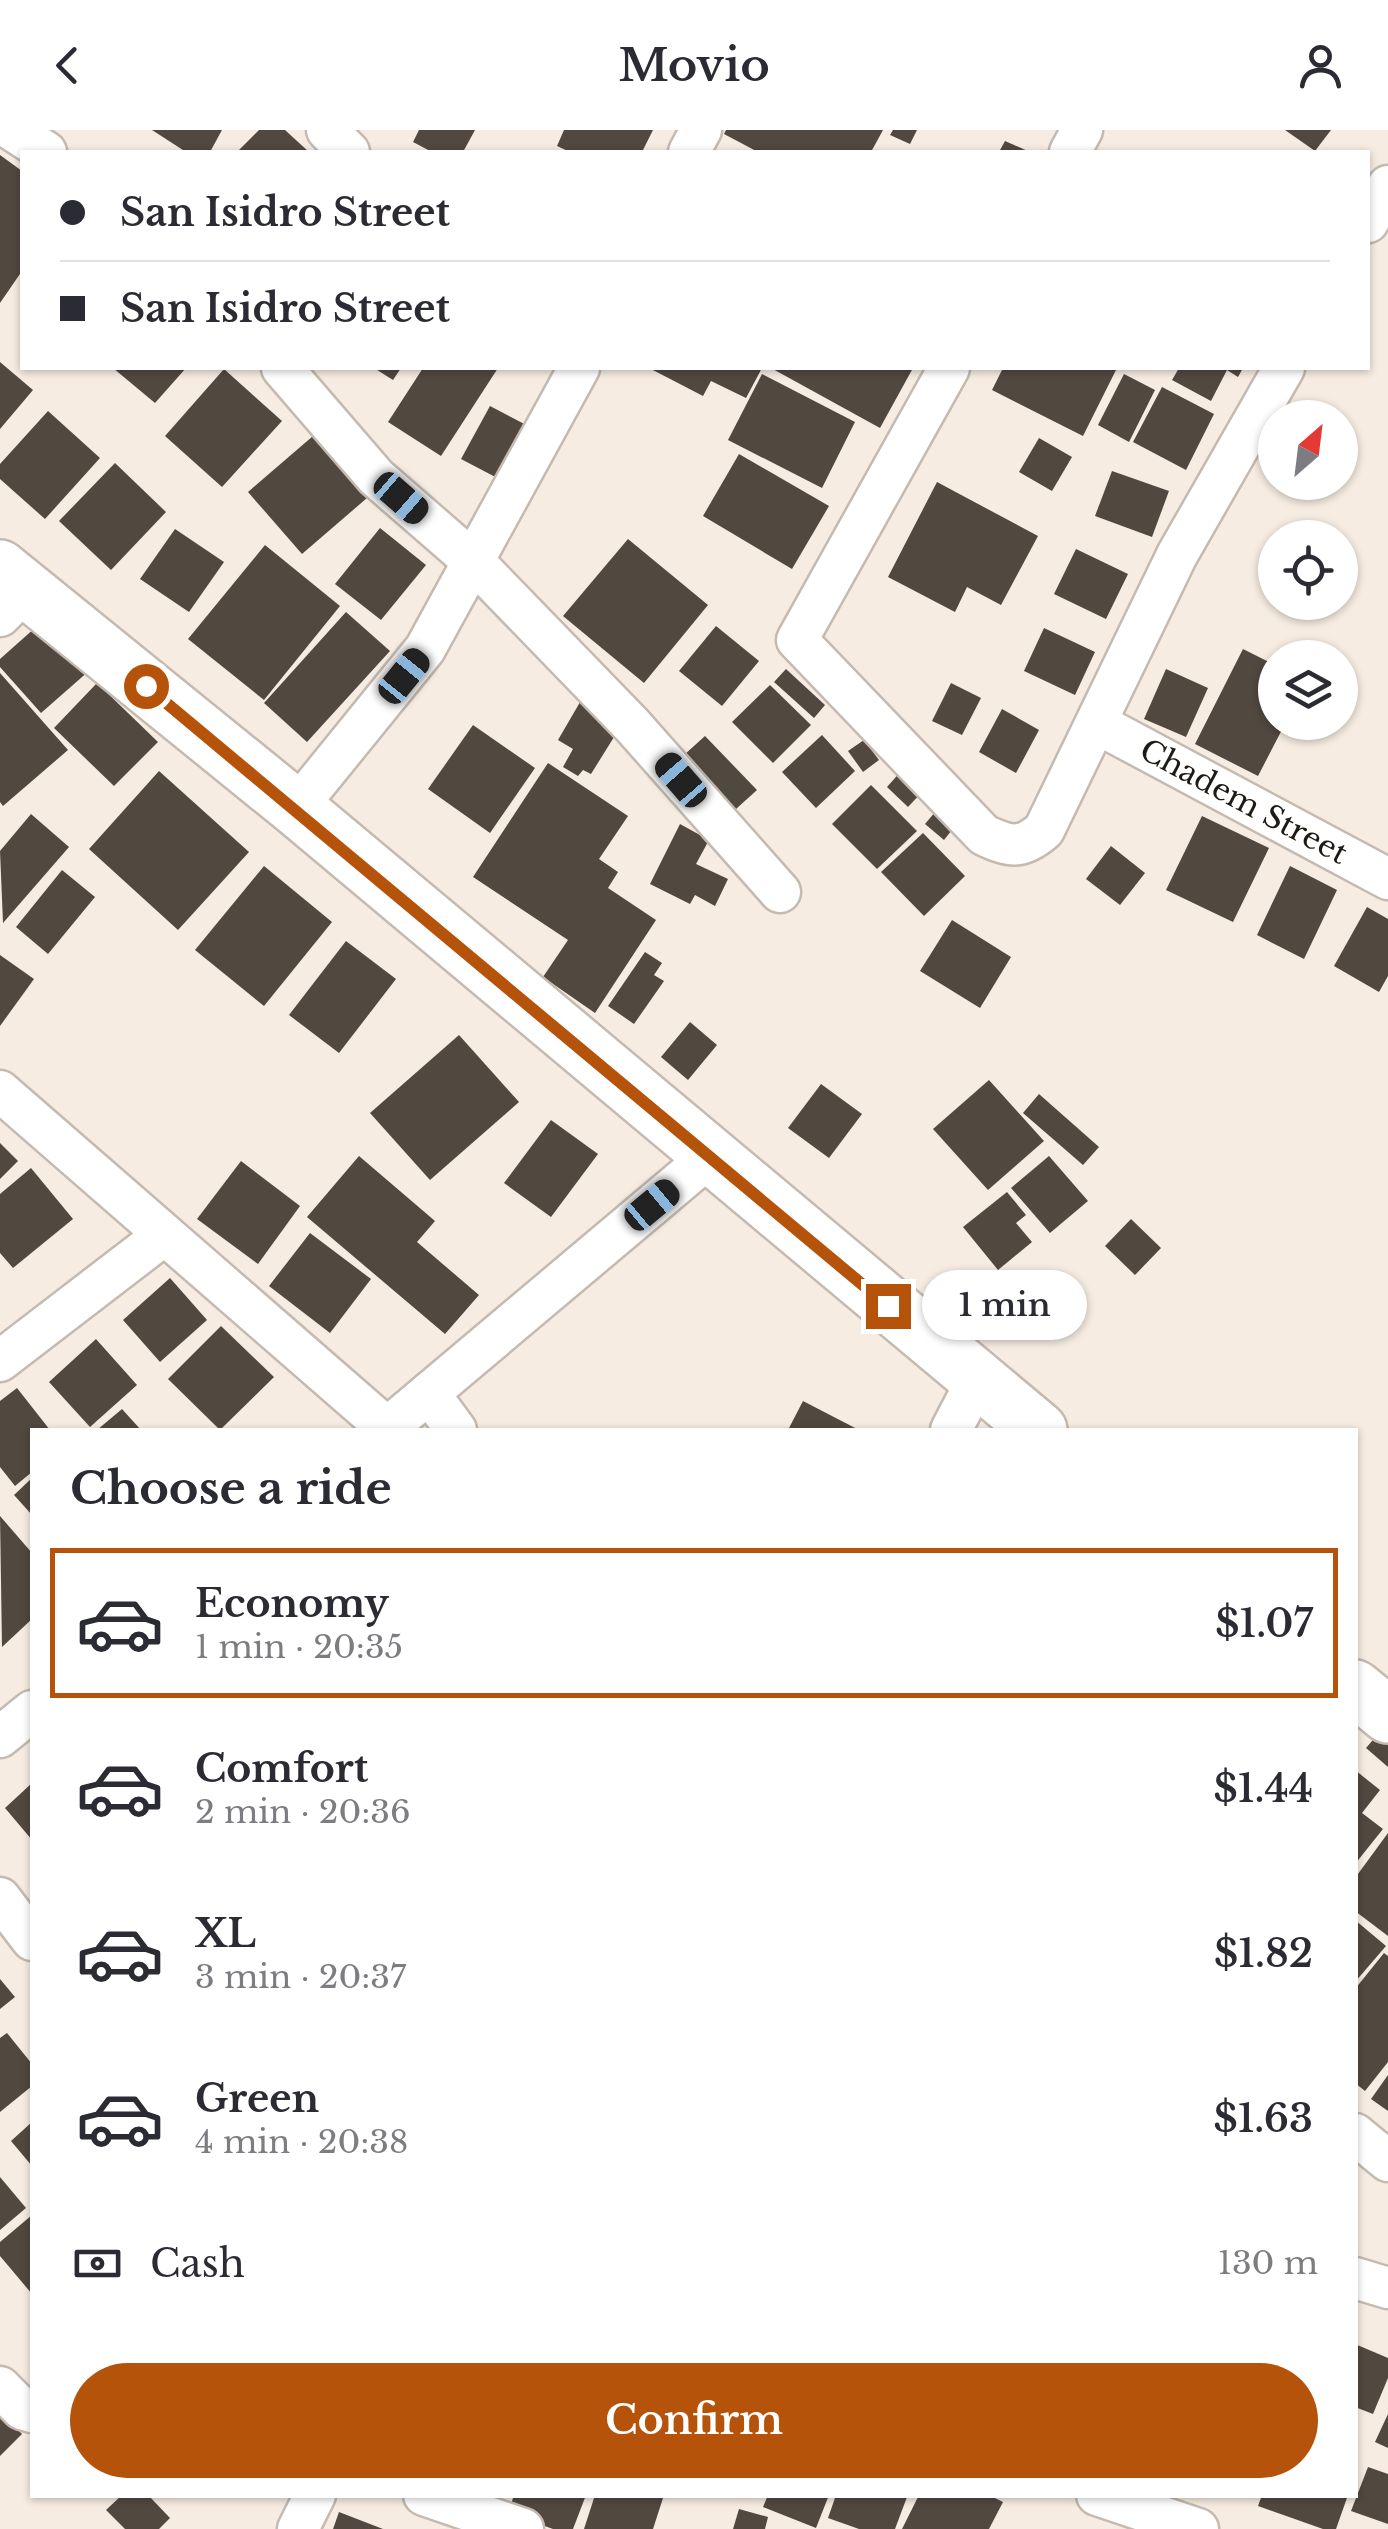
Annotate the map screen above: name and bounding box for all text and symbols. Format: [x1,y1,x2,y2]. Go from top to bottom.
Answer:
text: Movio [618,37,770,93]
icon: back [40,38,95,93]
icon: person [1293,38,1348,93]
text: San Isidro Street [120,189,450,236]
text: San Isidro Street [120,285,450,332]
north arrow [1258,400,1358,500]
map controls [1258,400,1358,740]
car [369,467,433,529]
button: locate [1258,520,1358,620]
button: layers [1258,640,1358,740]
car [373,643,435,709]
route start [124,664,169,709]
street label: Chadem Street [1134,731,1354,872]
car [650,748,712,812]
car [619,1174,685,1236]
callout: 1 min [923,1271,1088,1341]
route end [866,1284,911,1329]
text: 1 min [958,1285,1051,1325]
text: Choose a ride [70,1460,392,1516]
icon: car [75,1578,165,1668]
text: Economy [195,1580,389,1627]
text: $1.07 [1215,1600,1313,1647]
text: 1 min · 20:35 [195,1627,403,1667]
icon: car [75,1743,165,1833]
text: Comfort [195,1745,368,1792]
text: $1.44 [1214,1765,1313,1812]
text: 2 min · 20:36 [195,1792,411,1832]
icon: car [75,1908,165,1998]
text: XL [195,1910,256,1957]
text: $1.82 [1214,1930,1313,1977]
text: 3 min · 20:37 [195,1957,406,1997]
icon: car [75,2073,165,2163]
text: Green [195,2075,319,2122]
text: $1.63 [1213,2095,1313,2142]
text: 4 min · 20:38 [195,2122,408,2162]
icon: cash [70,2236,125,2291]
text: Cash [150,2240,245,2287]
text: 130 m [1218,2243,1318,2283]
button: Confirm [70,2363,1318,2478]

